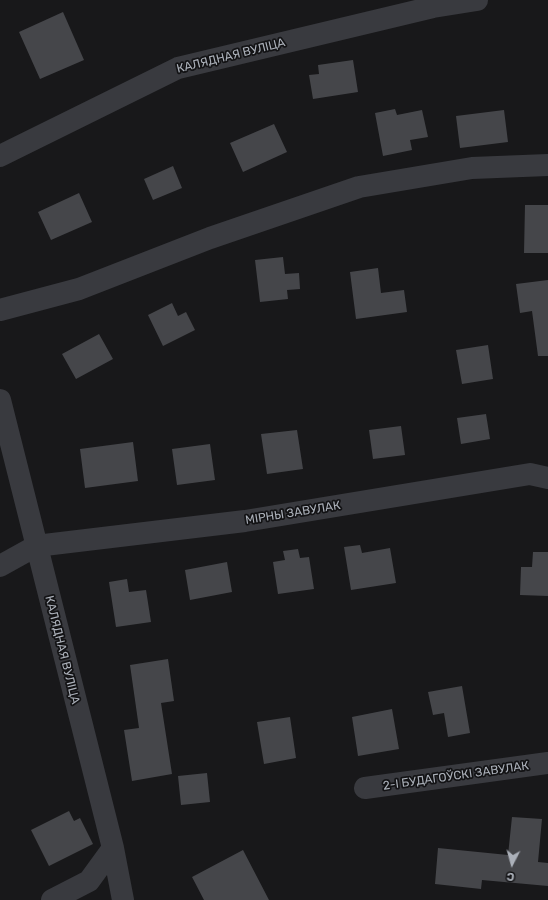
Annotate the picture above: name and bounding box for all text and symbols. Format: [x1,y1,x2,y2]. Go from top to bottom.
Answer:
street label: КАЛЯДНАЯ ВУЛІЦА [175,36,287,76]
street label: МІРНЫ ЗАВУЛАК [244,498,342,528]
street label: КАЛЯДНАЯ ВУЛІЦА [42,594,82,706]
street label: 2-І БУДАГОЎСКІ ЗАВУЛАК [382,759,530,793]
north arrow [492,844,532,884]
text: С [506,870,515,883]

